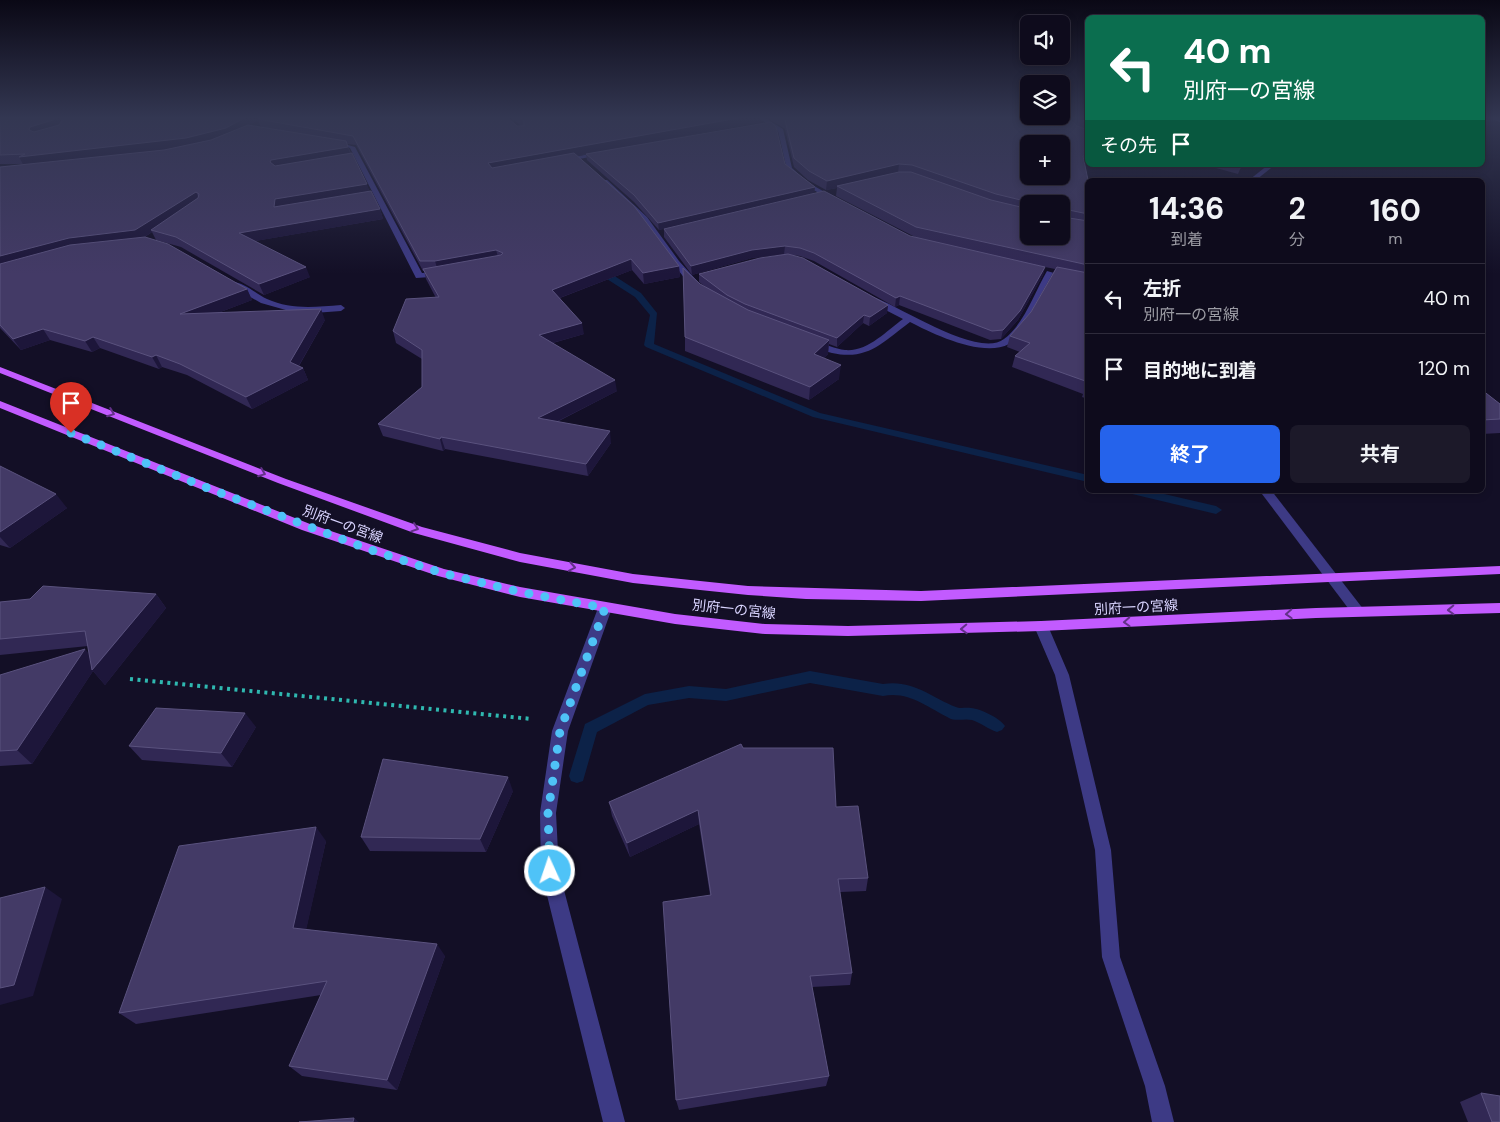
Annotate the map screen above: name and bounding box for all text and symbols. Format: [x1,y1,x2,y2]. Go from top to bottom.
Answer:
map controls [1020,15,1070,245]
button: sound [1020,15,1070,65]
text: 40 m [1183,28,1272,74]
icon: left [1100,35,1165,100]
button: layers [1020,75,1070,125]
text: 別府一の宮線 [1183,76,1315,105]
icon: arrive [1167,130,1195,158]
text: その先 [1100,133,1157,158]
button: + [1020,135,1070,185]
text: 14:36 [1149,189,1224,228]
text: 2 [1288,189,1306,228]
text: 160 [1370,191,1421,230]
button: − [1020,195,1070,245]
text: m [1388,228,1402,249]
text: 到着 [1171,229,1203,250]
text: 分 [1289,229,1305,250]
text: 左折 [1143,276,1181,301]
icon: left [1100,285,1128,313]
text: 40 m [1423,286,1470,311]
text: 別府一の宮線 [1143,304,1239,325]
icon: arrive [1100,355,1128,383]
text: 120 m [1418,356,1470,381]
text: 目的地に到着 [1143,358,1257,383]
pin [50,382,92,433]
icon: arrive [57,389,85,417]
one-way arrow [106,408,114,418]
button: 終了 [1100,425,1280,483]
button: 共有 [1290,425,1470,483]
one-way arrow [257,467,266,477]
street label: 別府一の宮線 [300,501,386,547]
one-way arrow [410,522,418,532]
one-way arrow [568,562,576,572]
street label: 別府一の宮線 [691,596,777,622]
street label: 別府一の宮線 [1094,596,1178,618]
one-way arrow [1447,604,1455,615]
one-way arrow [1285,609,1293,620]
one-way arrow [1122,617,1130,627]
one-way arrow [960,623,968,634]
position arrow [523,844,575,896]

